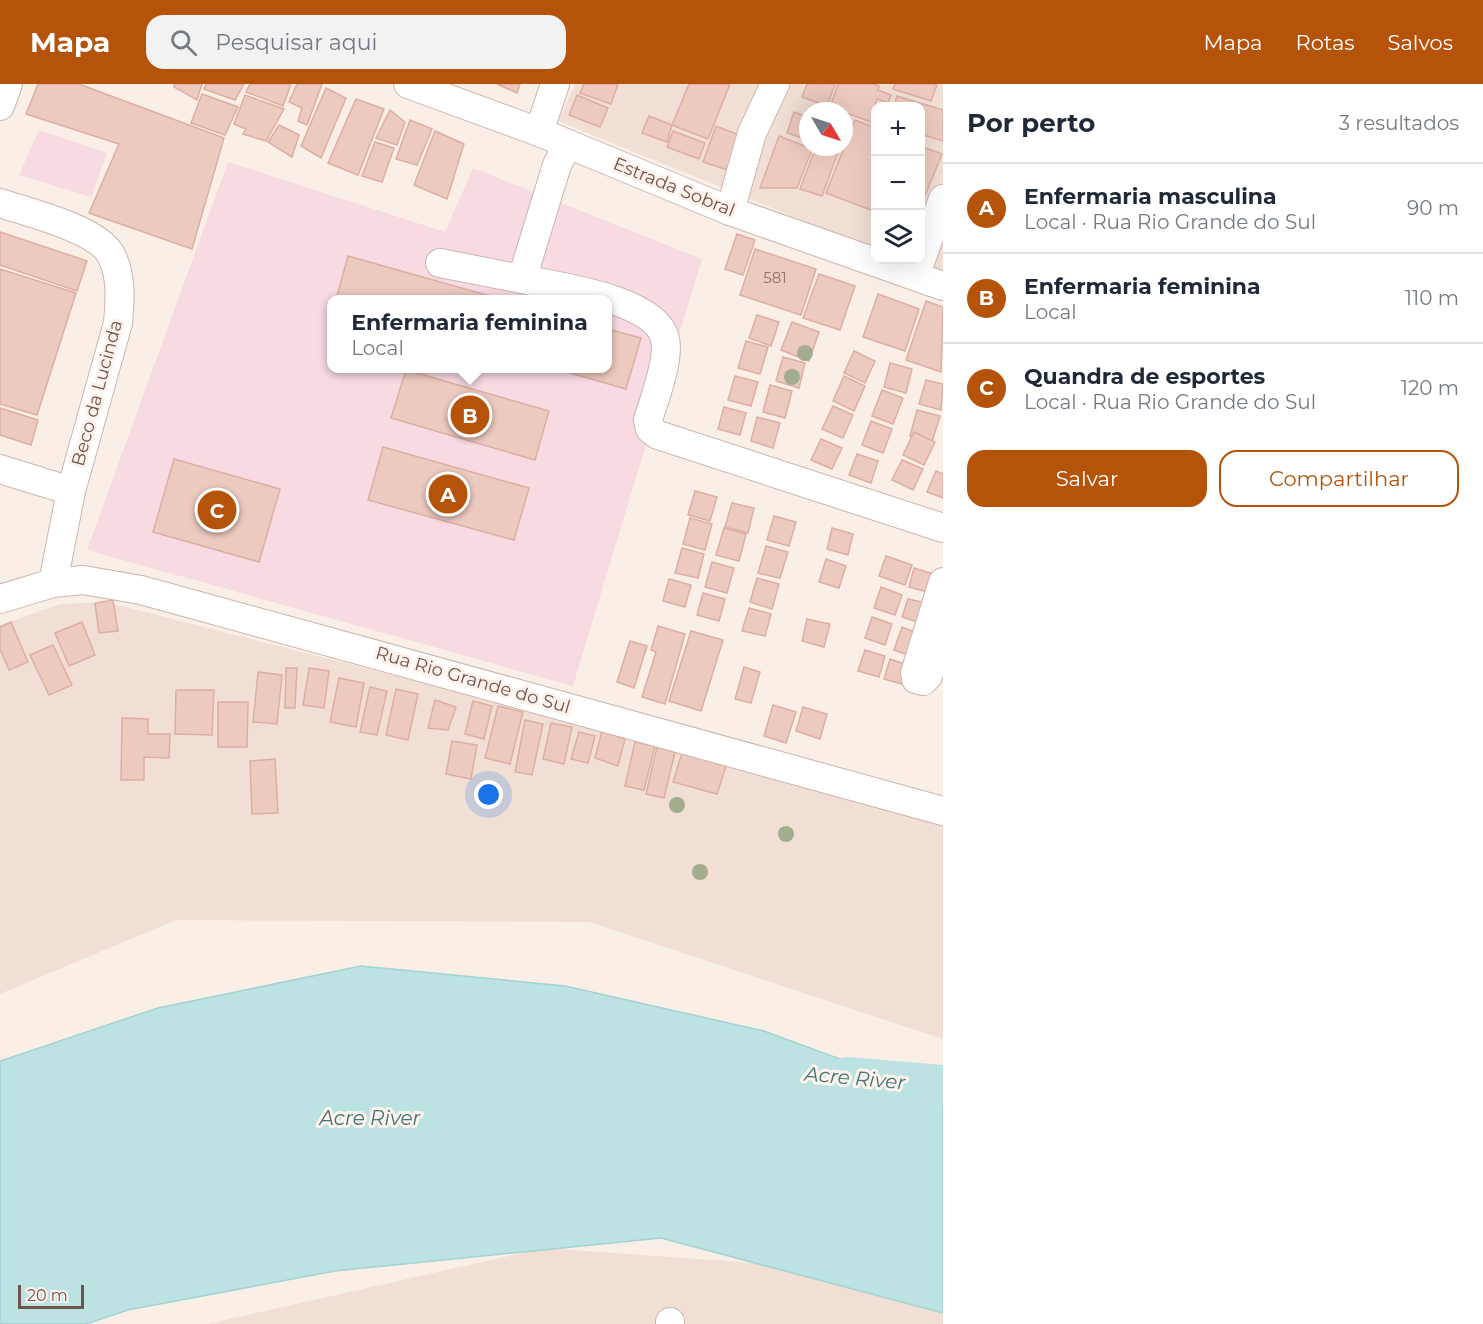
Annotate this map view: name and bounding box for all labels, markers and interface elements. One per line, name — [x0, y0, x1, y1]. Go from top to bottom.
search box — [146, 15, 566, 69]
text: Mapa — [30, 25, 110, 59]
icon: search — [167, 26, 200, 59]
text: Pesquisar aqui — [215, 29, 377, 56]
text: Mapa — [1203, 30, 1262, 55]
text: Rotas — [1295, 30, 1355, 55]
text: Salvos — [1388, 30, 1453, 55]
north arrow — [799, 102, 853, 156]
map controls — [871, 102, 925, 264]
button: + — [871, 102, 925, 156]
text: Por perto — [967, 107, 1095, 139]
text: 3 resultados — [1339, 111, 1459, 135]
street label: Estrada Sobral — [610, 153, 738, 221]
button: − — [871, 156, 925, 210]
text: Enfermaria masculina — [1024, 183, 1277, 210]
text: A — [979, 196, 994, 220]
text: 90 m — [1407, 196, 1459, 220]
button: layers — [871, 210, 925, 264]
text: Local · Rua Rio Grande do Sul — [1024, 210, 1316, 234]
house number: 581 — [763, 268, 787, 287]
text: Enfermaria feminina — [1024, 273, 1261, 300]
text: B — [979, 286, 994, 310]
text: 110 m — [1405, 286, 1459, 310]
popup — [327, 295, 612, 373]
text: Local — [1024, 300, 1077, 324]
text: Enfermaria feminina — [351, 309, 588, 336]
street label: Beco da Lucinda — [67, 318, 127, 468]
text: Local — [351, 336, 404, 360]
text: Quandra de esportes — [1024, 363, 1265, 390]
text: C — [979, 376, 994, 400]
text: 120 m — [1401, 376, 1459, 400]
text: Local · Rua Rio Grande do Sul — [1024, 390, 1316, 414]
pin: B — [450, 392, 490, 438]
button: Salvar — [967, 450, 1207, 507]
button: Compartilhar — [1219, 450, 1459, 507]
pin: A — [428, 472, 468, 516]
pin: C — [198, 488, 236, 532]
street label: Rua Rio Grande do Sul — [373, 642, 573, 718]
your location — [474, 780, 503, 809]
water label: Acre River — [803, 1062, 907, 1094]
water label: Acre River — [318, 1106, 422, 1130]
scale bar — [18, 1282, 84, 1310]
text: 20 m — [27, 1286, 68, 1305]

